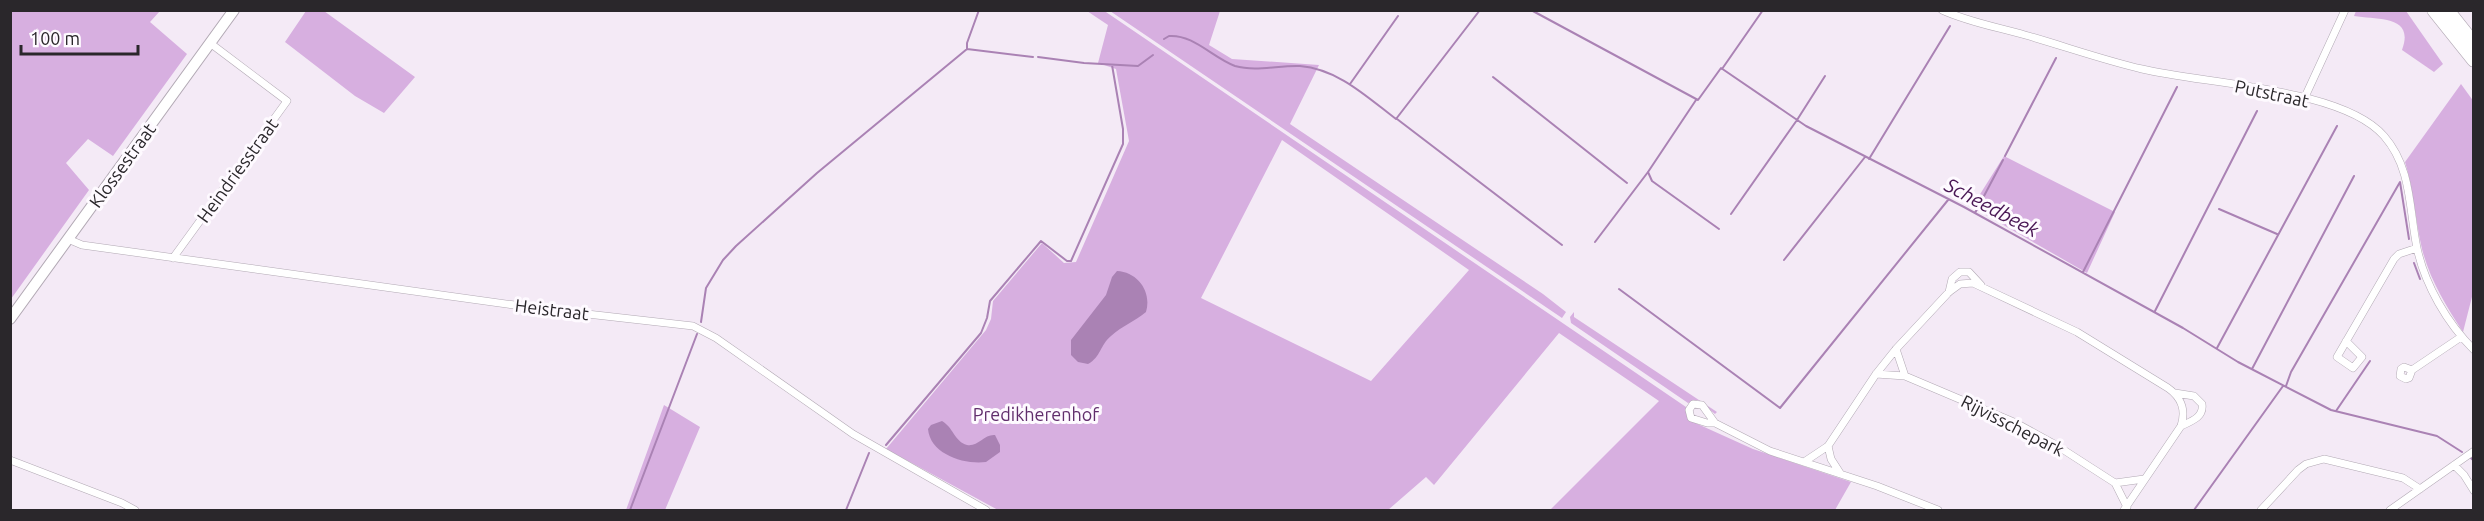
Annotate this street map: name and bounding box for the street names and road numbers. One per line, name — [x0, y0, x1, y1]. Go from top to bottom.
street label: Putstraat — [2233, 75, 2311, 111]
street label: Heindriesstraat — [192, 114, 282, 226]
street label: Klossestraat — [85, 119, 159, 211]
street label: Heistraat — [514, 295, 590, 323]
street label: Rijvisschepark — [1958, 390, 2068, 460]

